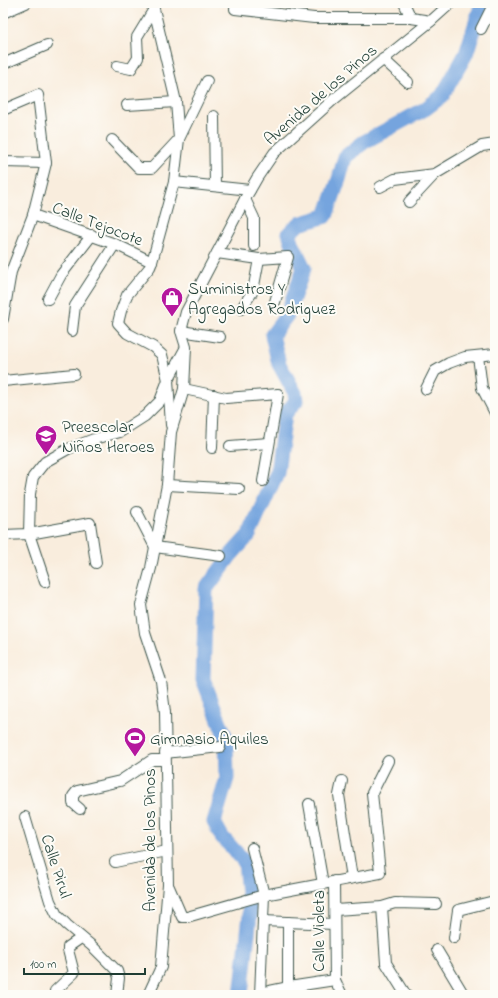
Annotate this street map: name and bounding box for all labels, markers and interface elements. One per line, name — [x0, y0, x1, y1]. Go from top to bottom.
street label: Avenida de los Pinos — [259, 39, 383, 152]
street label: Calle Tejocote — [48, 196, 147, 253]
place label: Suministros Y Agregados Rodriguez — [188, 277, 336, 324]
shop icon: Suministros Y Agregados Rodriguez — [159, 285, 185, 318]
place label: Preescolar Niños Heroes — [62, 415, 155, 460]
school or university icon: Preescolar Niños Heroes — [33, 423, 59, 456]
sports icon: Gimnasio Aquiles — [122, 725, 148, 758]
place label: Gimnasio Aquiles — [150, 727, 269, 752]
street label: Avenida de los Pinos — [138, 768, 163, 912]
street label: Calle Pirul — [34, 831, 78, 902]
street label: Calle Violeta — [307, 890, 332, 972]
scale bar — [24, 950, 145, 976]
text: 100 m — [30, 956, 57, 974]

